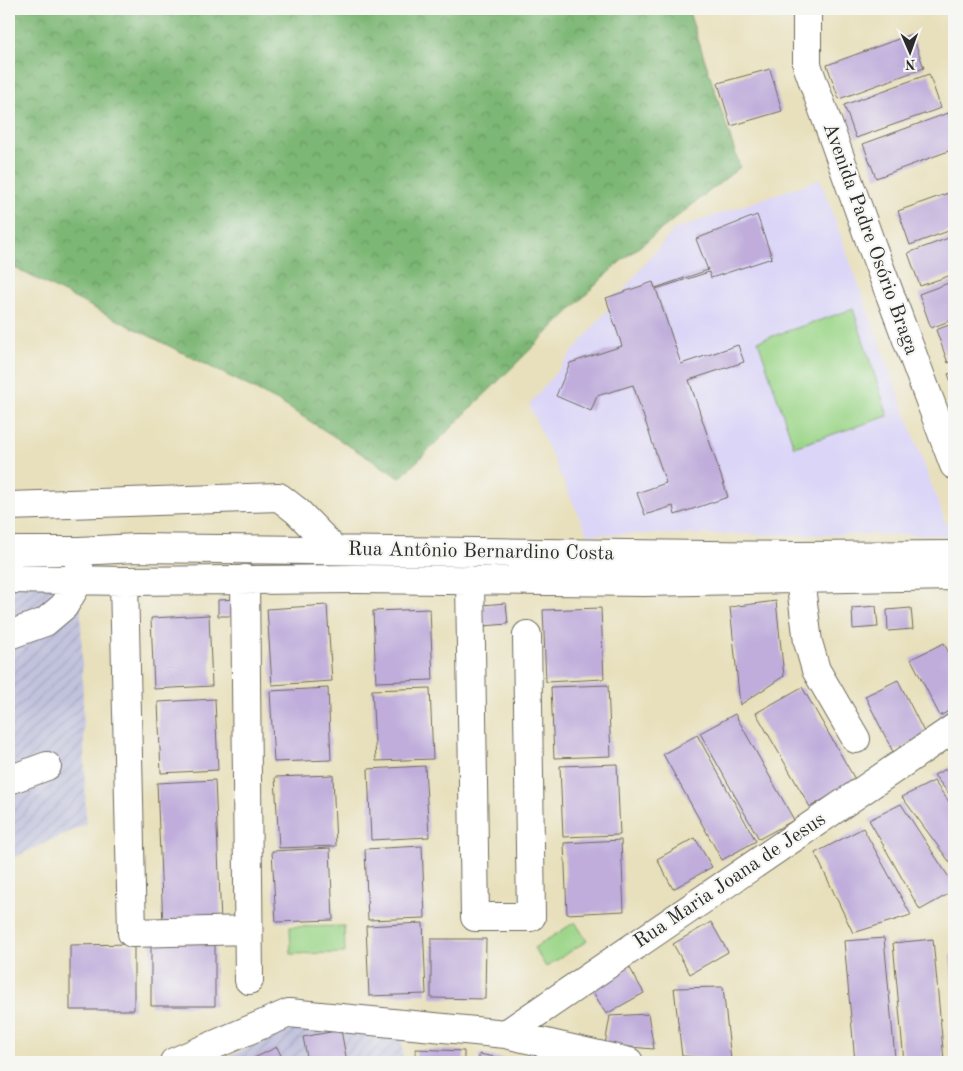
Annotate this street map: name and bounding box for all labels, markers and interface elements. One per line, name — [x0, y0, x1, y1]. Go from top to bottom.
north arrow — [886, 28, 936, 78]
text: N — [905, 57, 916, 71]
street label: Avenida Padre Osório Braga — [819, 120, 921, 358]
street label: Rua Antônio Bernardino Costa — [348, 540, 614, 564]
street label: Rua Maria Joana de Jesus — [631, 809, 829, 953]

